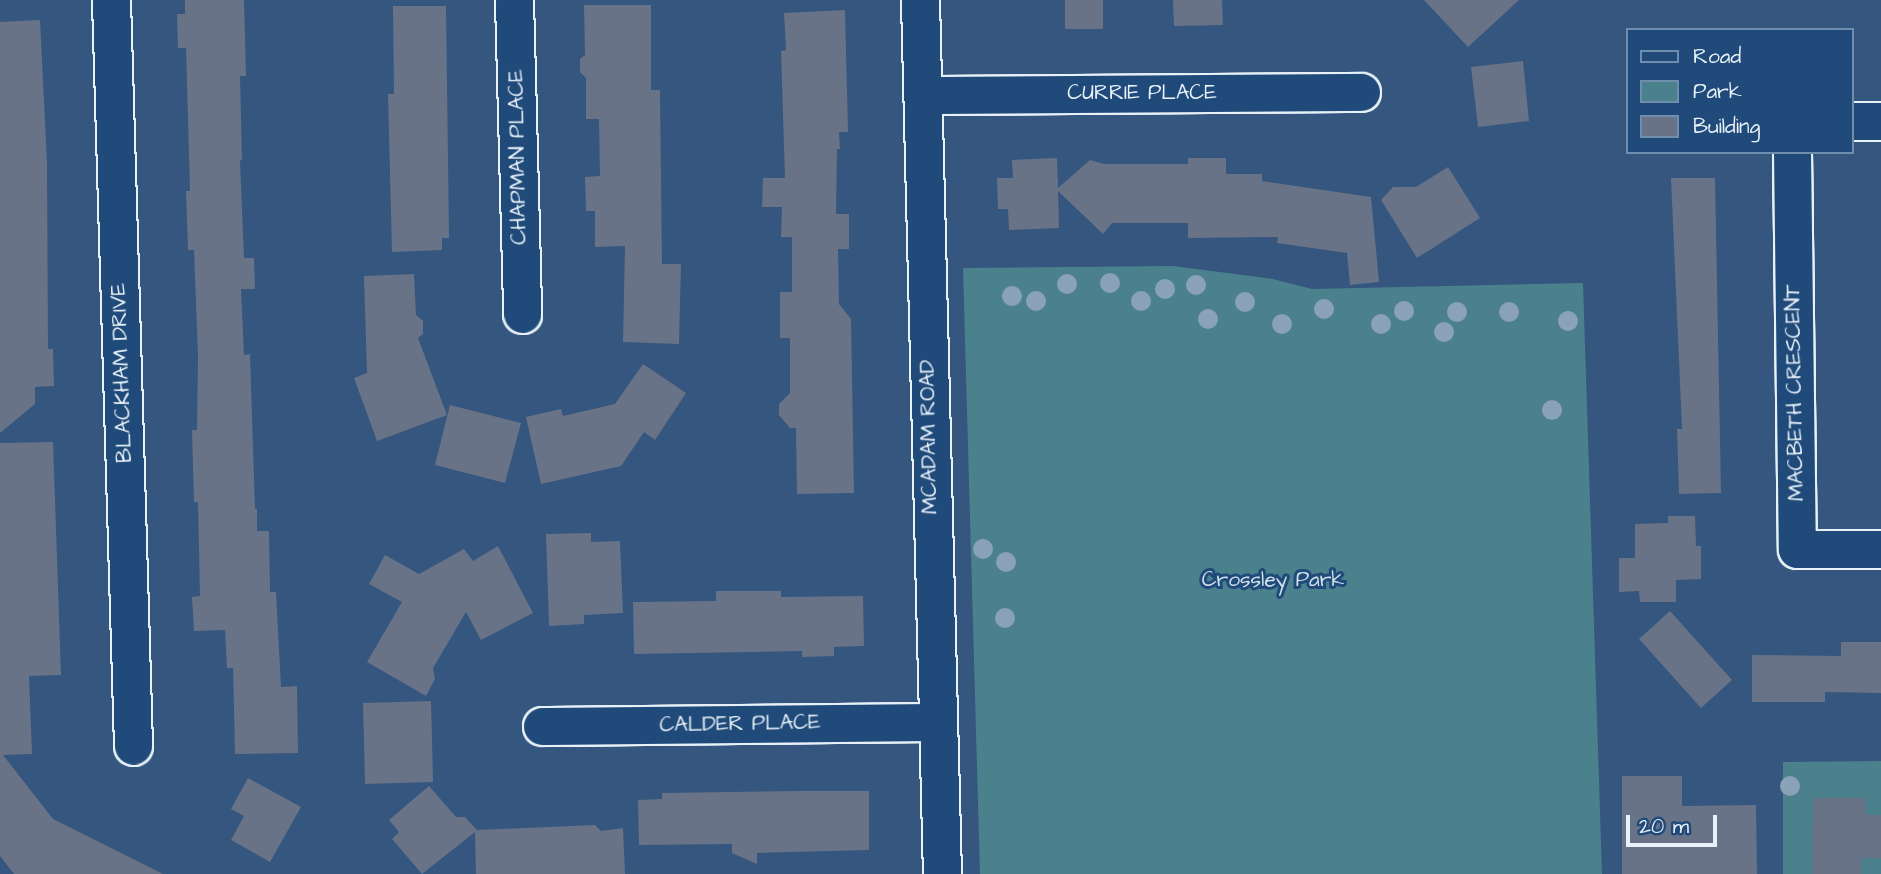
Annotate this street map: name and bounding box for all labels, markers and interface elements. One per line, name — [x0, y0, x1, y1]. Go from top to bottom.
legend — [1626, 28, 1853, 154]
text: Road — [1693, 42, 1741, 71]
street label: CHAPMAN PLACE — [504, 69, 532, 245]
text: Park — [1693, 77, 1742, 106]
street label: CURRIE PLACE — [1067, 80, 1217, 106]
text: Building — [1693, 112, 1760, 141]
street label: BLACKHAM DRIVE — [106, 283, 138, 463]
street label: MACBETH CRESCENT — [1781, 285, 1809, 501]
street label: MCADAM ROAD — [915, 359, 943, 515]
park label: Crossley Park — [1202, 567, 1344, 593]
street label: CALDER PLACE — [659, 710, 821, 738]
scale bar — [1629, 800, 1720, 844]
text: 20 m — [1639, 812, 1689, 841]

